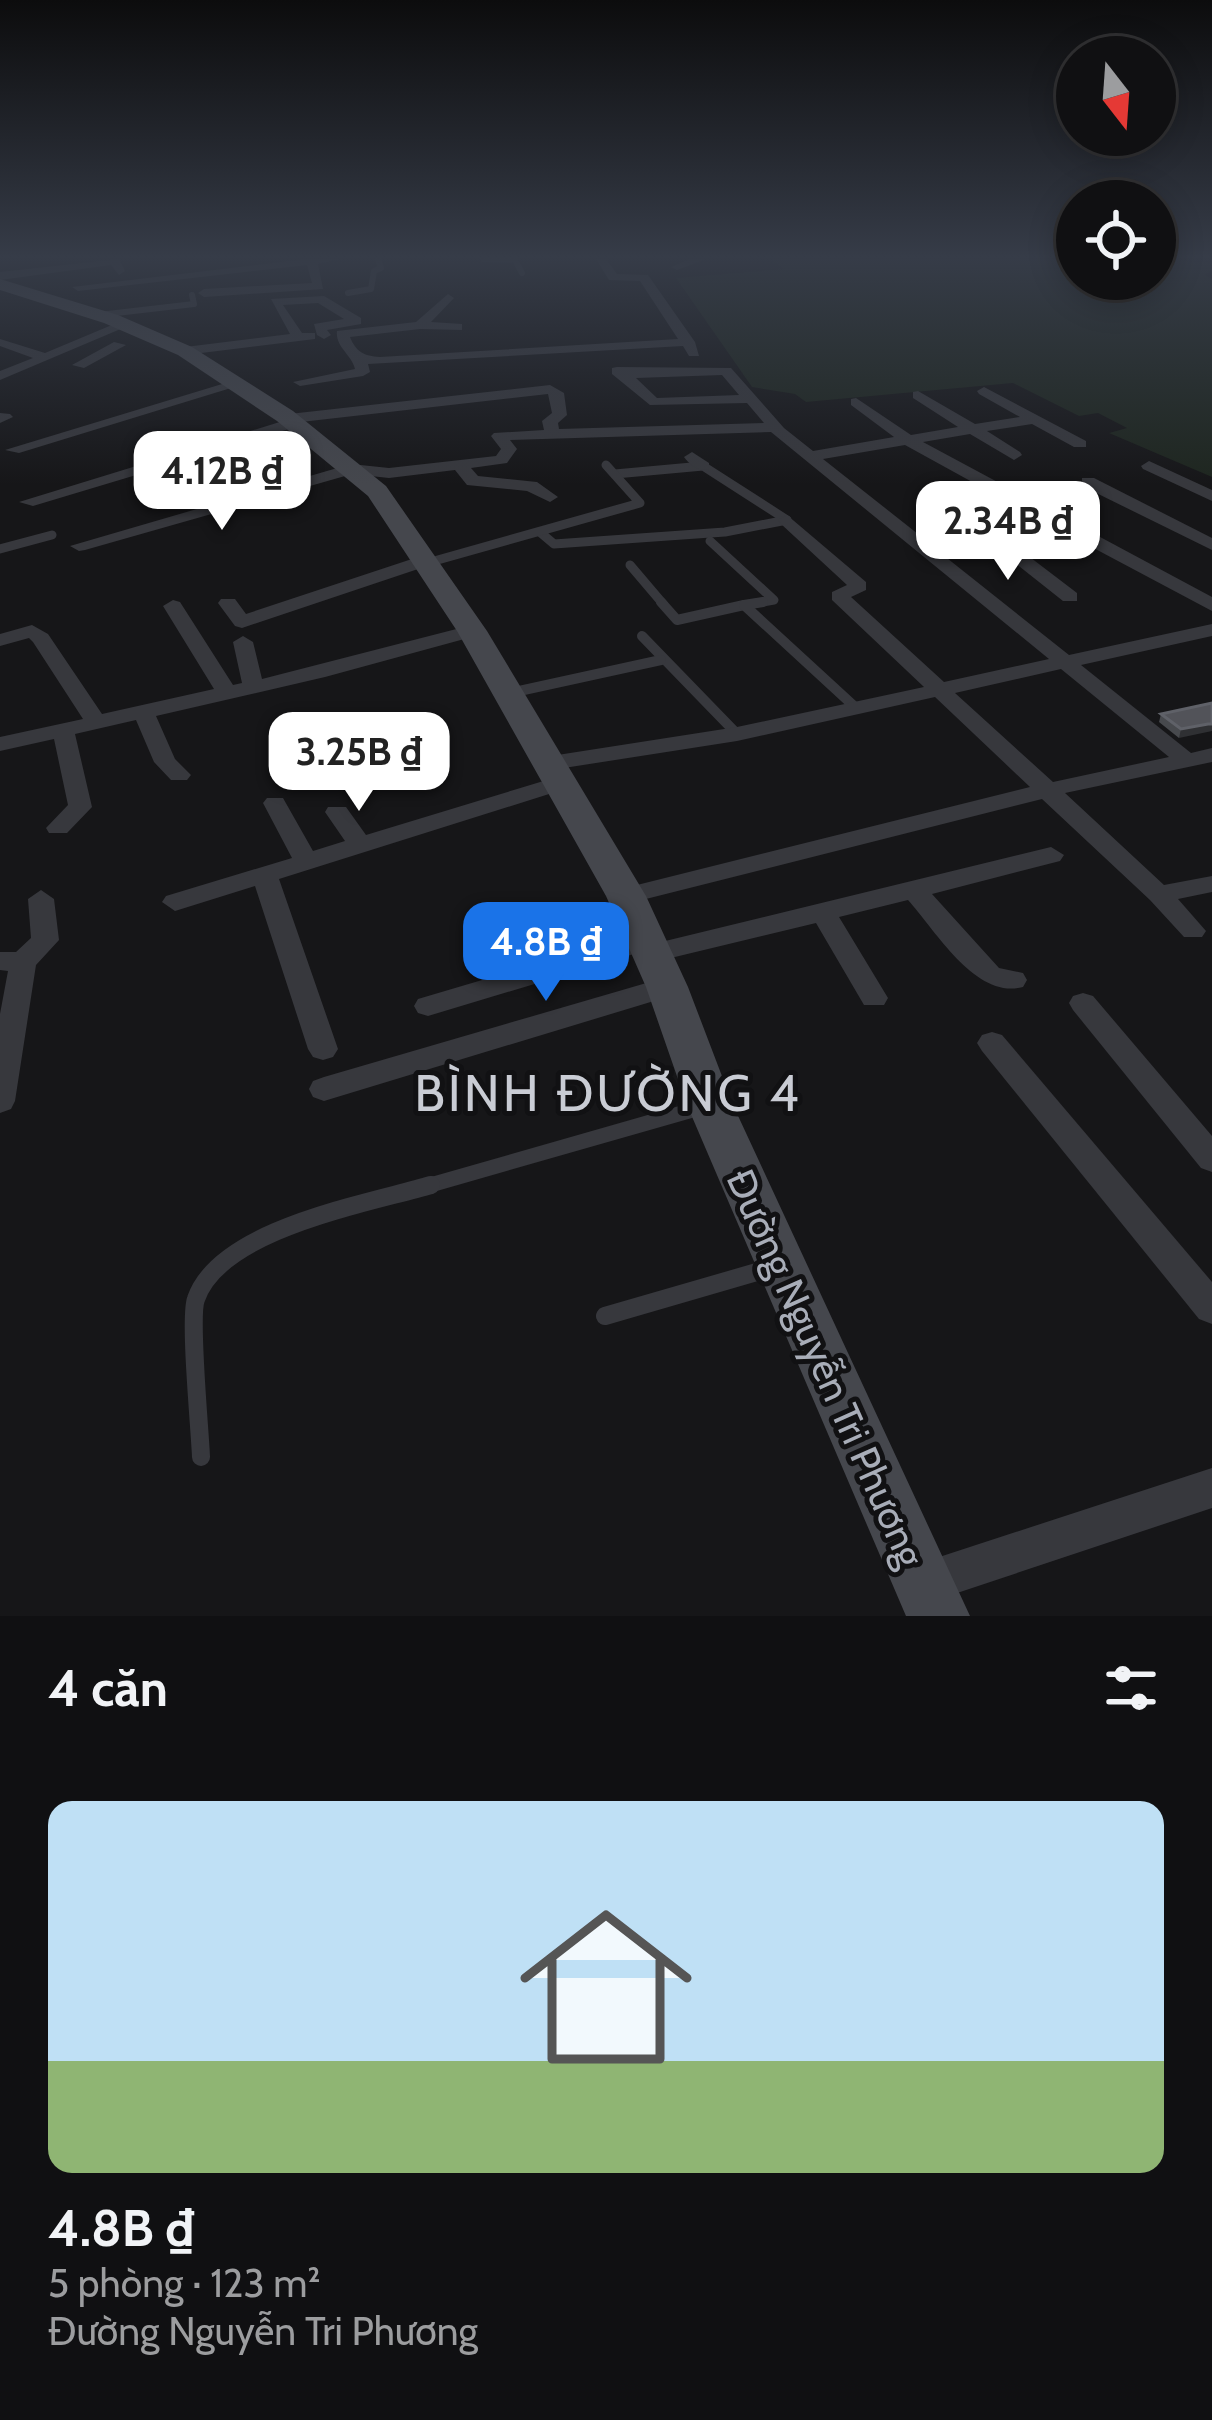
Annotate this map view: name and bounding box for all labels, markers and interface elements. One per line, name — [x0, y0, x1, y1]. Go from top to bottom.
north arrow — [1056, 36, 1176, 156]
map controls — [1056, 36, 1176, 300]
button: locate — [1056, 180, 1176, 300]
pin: 4.12B ₫ — [111, 431, 333, 533]
text: 4.12B ₫ — [161, 446, 283, 494]
pin: 2.34B ₫ — [897, 481, 1119, 583]
text: 2.34B ₫ — [943, 496, 1073, 544]
pin: 3.25B ₫ — [248, 712, 470, 814]
text: 3.25B ₫ — [296, 727, 422, 775]
pin: 4.8B ₫ — [448, 902, 644, 1004]
text: 4.8B ₫ — [490, 917, 602, 965]
district label: BÌNH ĐƯỜNG 4 — [414, 1062, 802, 1124]
street label: Đường Nguyễn Tri Phương — [717, 1162, 936, 1575]
icon: filters — [1098, 1655, 1164, 1721]
text: 4 căn — [48, 1657, 168, 1719]
icon: home — [498, 1879, 714, 2095]
text: 4.8B ₫ — [48, 2197, 194, 2259]
text: 5 phòng · 123 m² — [48, 2259, 320, 2307]
text: Đường Nguyễn Tri Phương — [48, 2307, 478, 2355]

